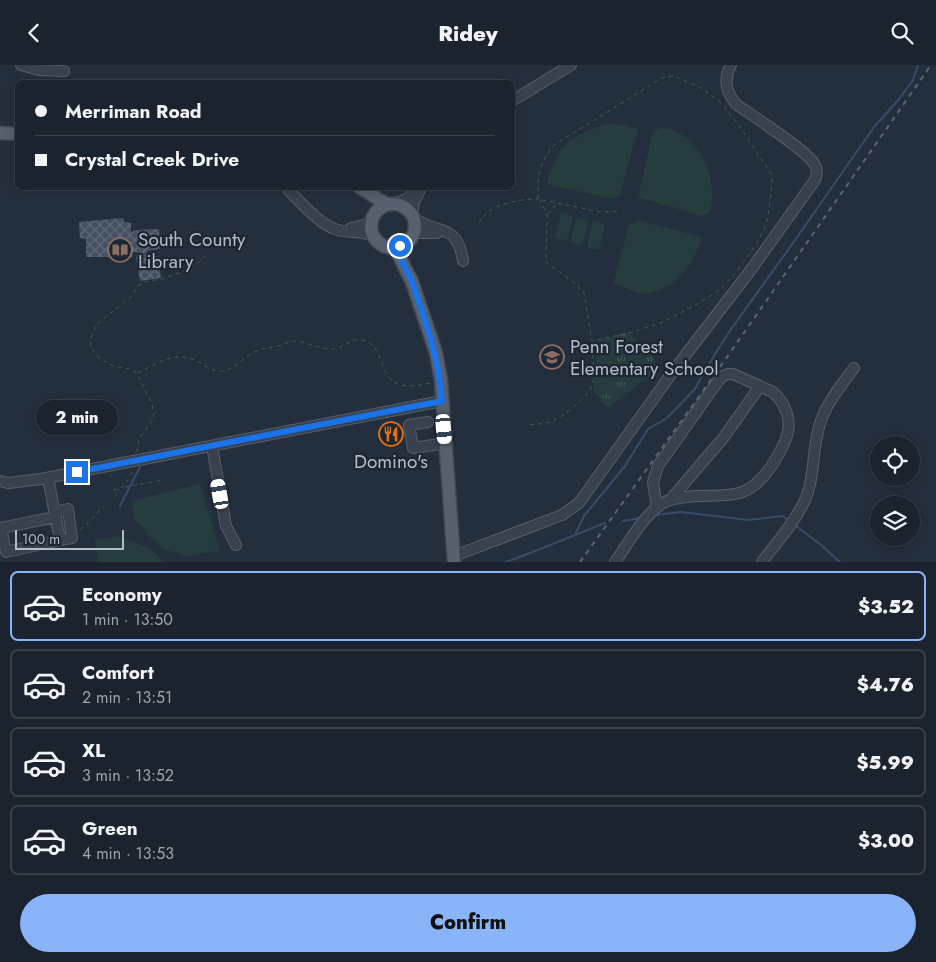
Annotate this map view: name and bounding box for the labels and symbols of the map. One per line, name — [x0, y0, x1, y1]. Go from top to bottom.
place label: South County Library — [138, 226, 246, 275]
route start — [389, 235, 411, 257]
library icon: South County Library — [107, 237, 133, 263]
place label: Penn Forest Elementary School — [570, 333, 719, 382]
school or university icon: Penn Forest Elementary School — [539, 344, 565, 370]
callout: 2 min — [36, 399, 118, 435]
car — [435, 413, 452, 445]
restaurant icon: Domino's — [378, 421, 404, 447]
place label: Domino's — [354, 448, 428, 475]
route end — [66, 461, 88, 483]
car — [210, 478, 229, 510]
scale bar — [15, 527, 124, 550]

